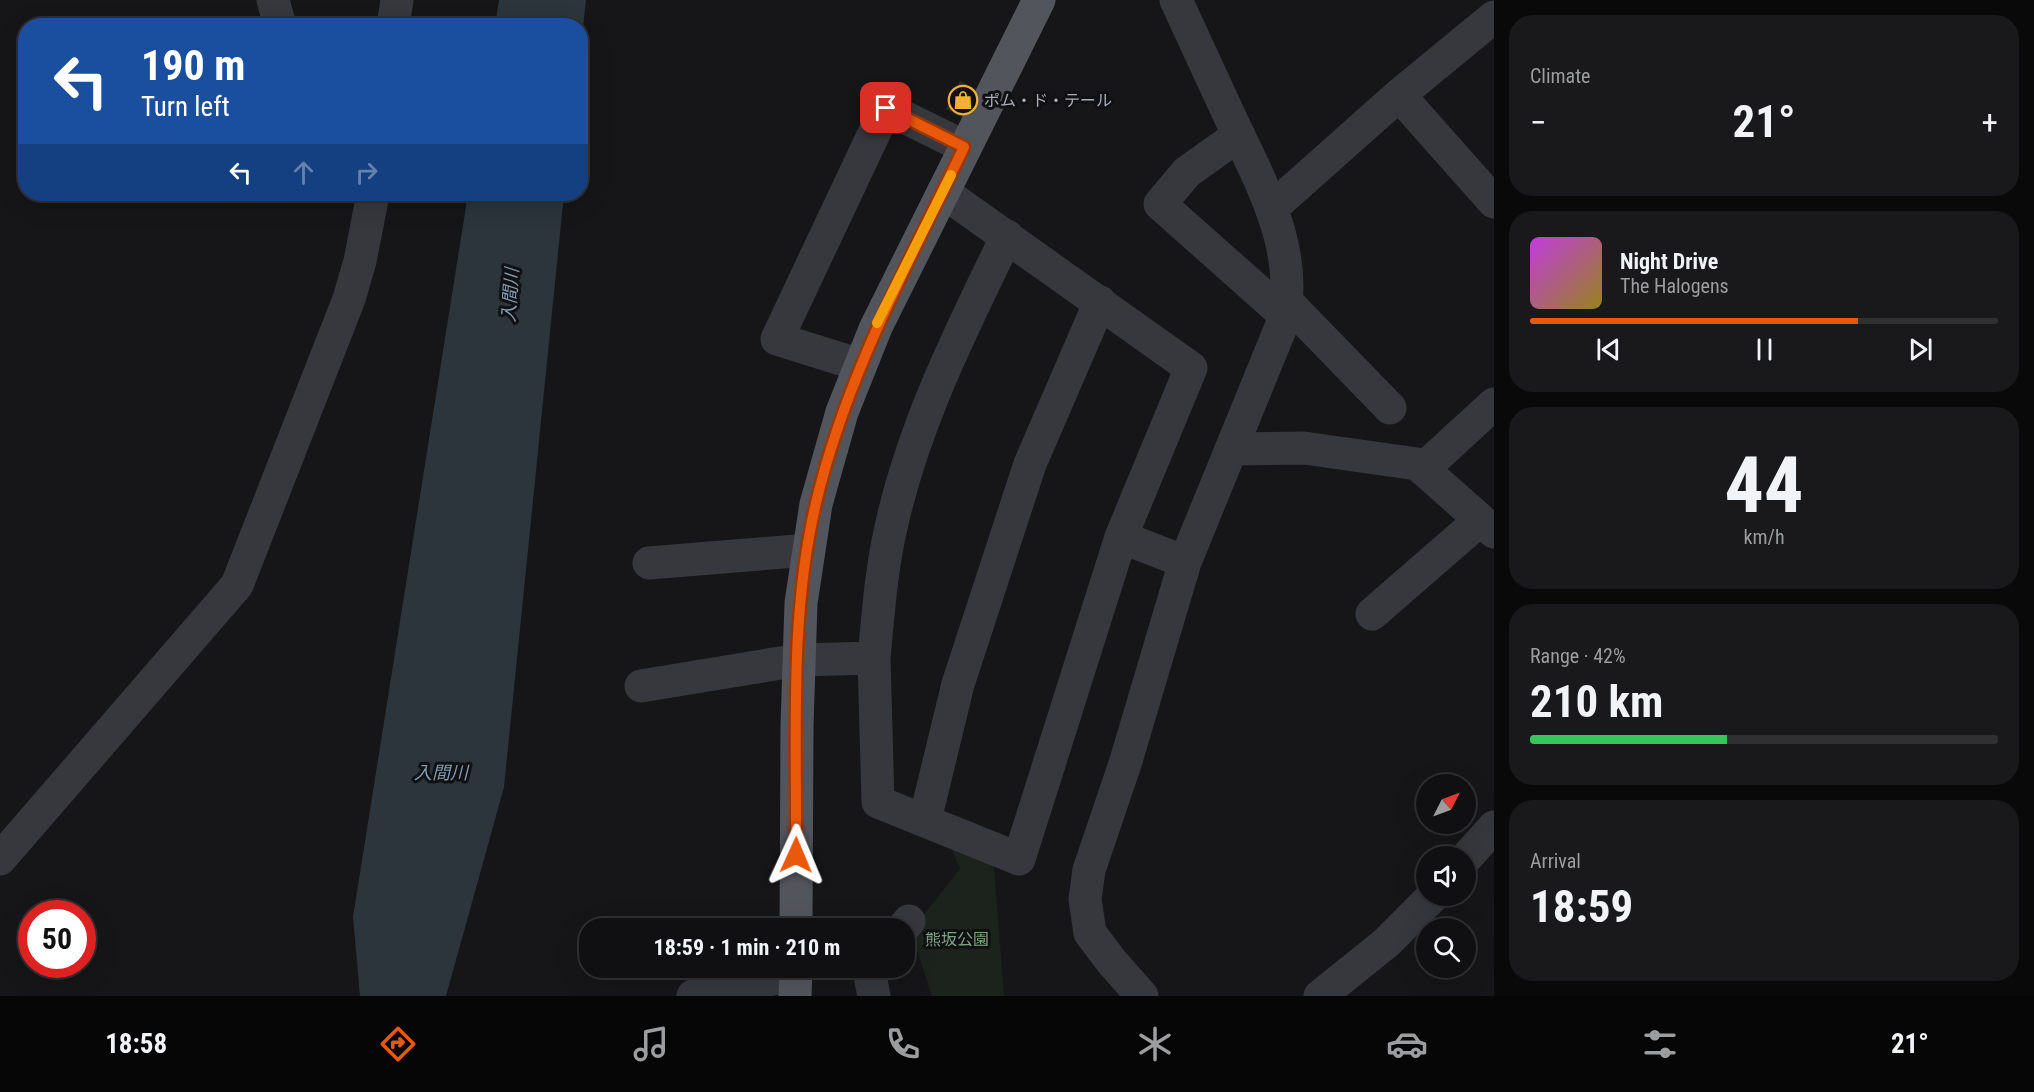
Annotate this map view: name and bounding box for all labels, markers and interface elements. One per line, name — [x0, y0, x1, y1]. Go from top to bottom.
text: 190 m — [141, 41, 246, 90]
icon: left — [42, 42, 120, 120]
text: Climate — [1530, 64, 1590, 88]
pin — [860, 82, 911, 133]
shop icon: ポム・ド・テール — [947, 84, 979, 116]
text: Turn left — [141, 91, 230, 123]
icon: arrive — [869, 91, 902, 124]
place label: ポム・ド・テール — [984, 91, 1112, 110]
text: 21° — [1733, 95, 1796, 148]
text: − — [1530, 103, 1547, 142]
text: + — [1982, 103, 1998, 142]
icon: left — [224, 156, 257, 189]
icon: ahead — [287, 156, 320, 189]
icon: right — [350, 156, 383, 189]
text: Night Drive — [1620, 249, 1718, 274]
water label: 入間川 — [498, 265, 522, 323]
text: The Halogens — [1620, 274, 1729, 298]
icon: previous — [1592, 333, 1625, 366]
icon: pause — [1748, 333, 1781, 366]
icon: next — [1904, 333, 1937, 366]
text: 44 — [1725, 440, 1803, 531]
text: km/h — [1743, 525, 1785, 549]
text: Range · 42% — [1530, 644, 1626, 668]
text: 210 km — [1530, 675, 1663, 728]
water label: 入間川 — [414, 762, 470, 783]
north arrow — [1416, 774, 1476, 834]
map controls — [1416, 774, 1476, 978]
position arrow — [764, 823, 828, 887]
button: sound — [1416, 846, 1476, 906]
text: Arrival — [1530, 849, 1581, 873]
text: 18:59 — [1530, 880, 1633, 933]
speed limit sign: 50 — [18, 900, 96, 978]
button: search — [1416, 918, 1476, 978]
park label: 熊坂公園 — [925, 930, 989, 949]
text: 18:59 · 1 min · 210 m — [654, 935, 840, 960]
icon: directions — [377, 1023, 419, 1065]
icon: music — [630, 1023, 672, 1065]
icon: phone — [882, 1023, 924, 1065]
icon: climate — [1134, 1023, 1176, 1065]
icon: car — [1386, 1023, 1428, 1065]
icon: filters — [1639, 1023, 1681, 1065]
text: 18:58 — [105, 1028, 167, 1060]
text: 21° — [1891, 1028, 1929, 1060]

